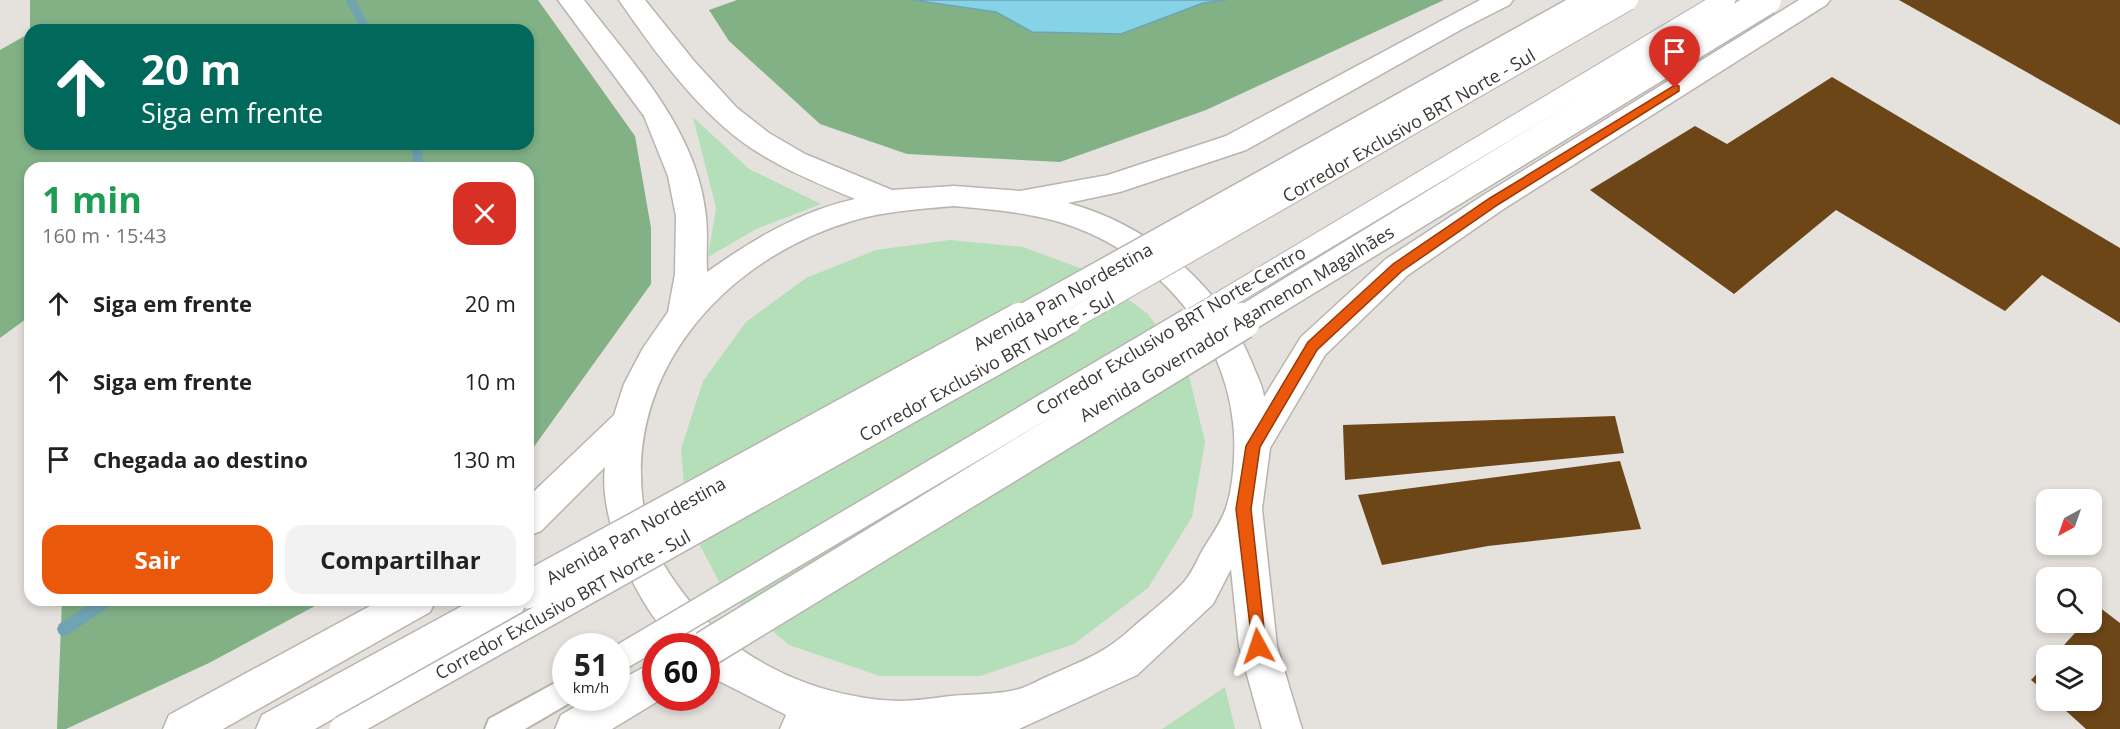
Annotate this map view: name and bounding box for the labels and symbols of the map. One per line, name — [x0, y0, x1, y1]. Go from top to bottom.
pin — [1649, 26, 1700, 88]
street label: Corredor Exclusivo BRT Norte - Sul — [1278, 43, 1539, 208]
street label: Avenida Governador Agamenon Magalhães — [1075, 219, 1398, 427]
street label: Avenida Pan Nordestina — [968, 237, 1157, 356]
street label: Corredor Exclusivo BRT Norte-Centro — [1031, 240, 1310, 420]
street label: Corredor Exclusivo BRT Norte - Sul — [855, 286, 1118, 447]
street label: Avenida Pan Nordestina — [541, 471, 730, 590]
north arrow — [2036, 489, 2102, 555]
street label: Corredor Exclusivo BRT Norte - Sul — [431, 524, 694, 685]
position arrow — [1226, 614, 1290, 678]
speed limit sign: 60 — [642, 633, 720, 711]

